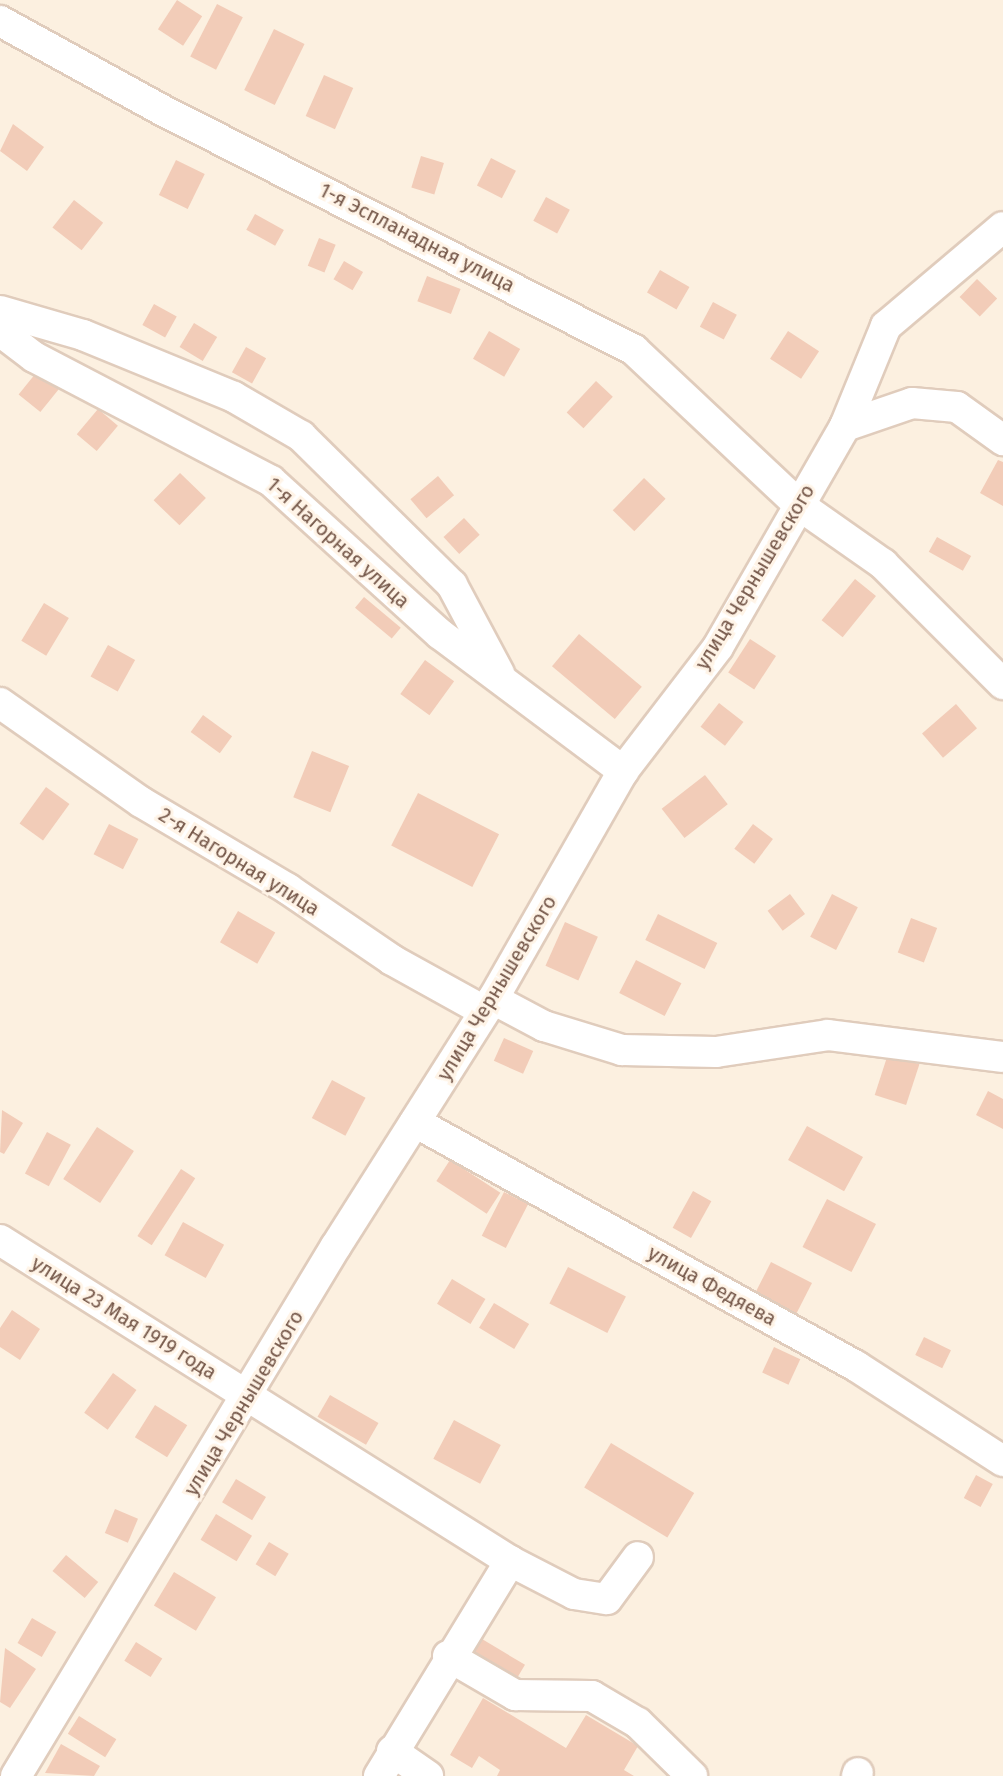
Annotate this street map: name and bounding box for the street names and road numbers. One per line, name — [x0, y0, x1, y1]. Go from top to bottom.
street label: 1-я Эспланадная улица — [315, 178, 519, 298]
street label: 1-я Нагорная улица — [262, 473, 414, 613]
street label: улица Чернышевского — [690, 480, 820, 674]
street label: 2-я Нагорная улица — [154, 803, 324, 921]
street label: улица Чернышевского — [432, 891, 562, 1085]
street label: улица Федяева — [644, 1241, 780, 1331]
street label: улица 23 Мая 1919 года — [27, 1251, 221, 1385]
street label: улица Чернышевского — [179, 1306, 309, 1500]

